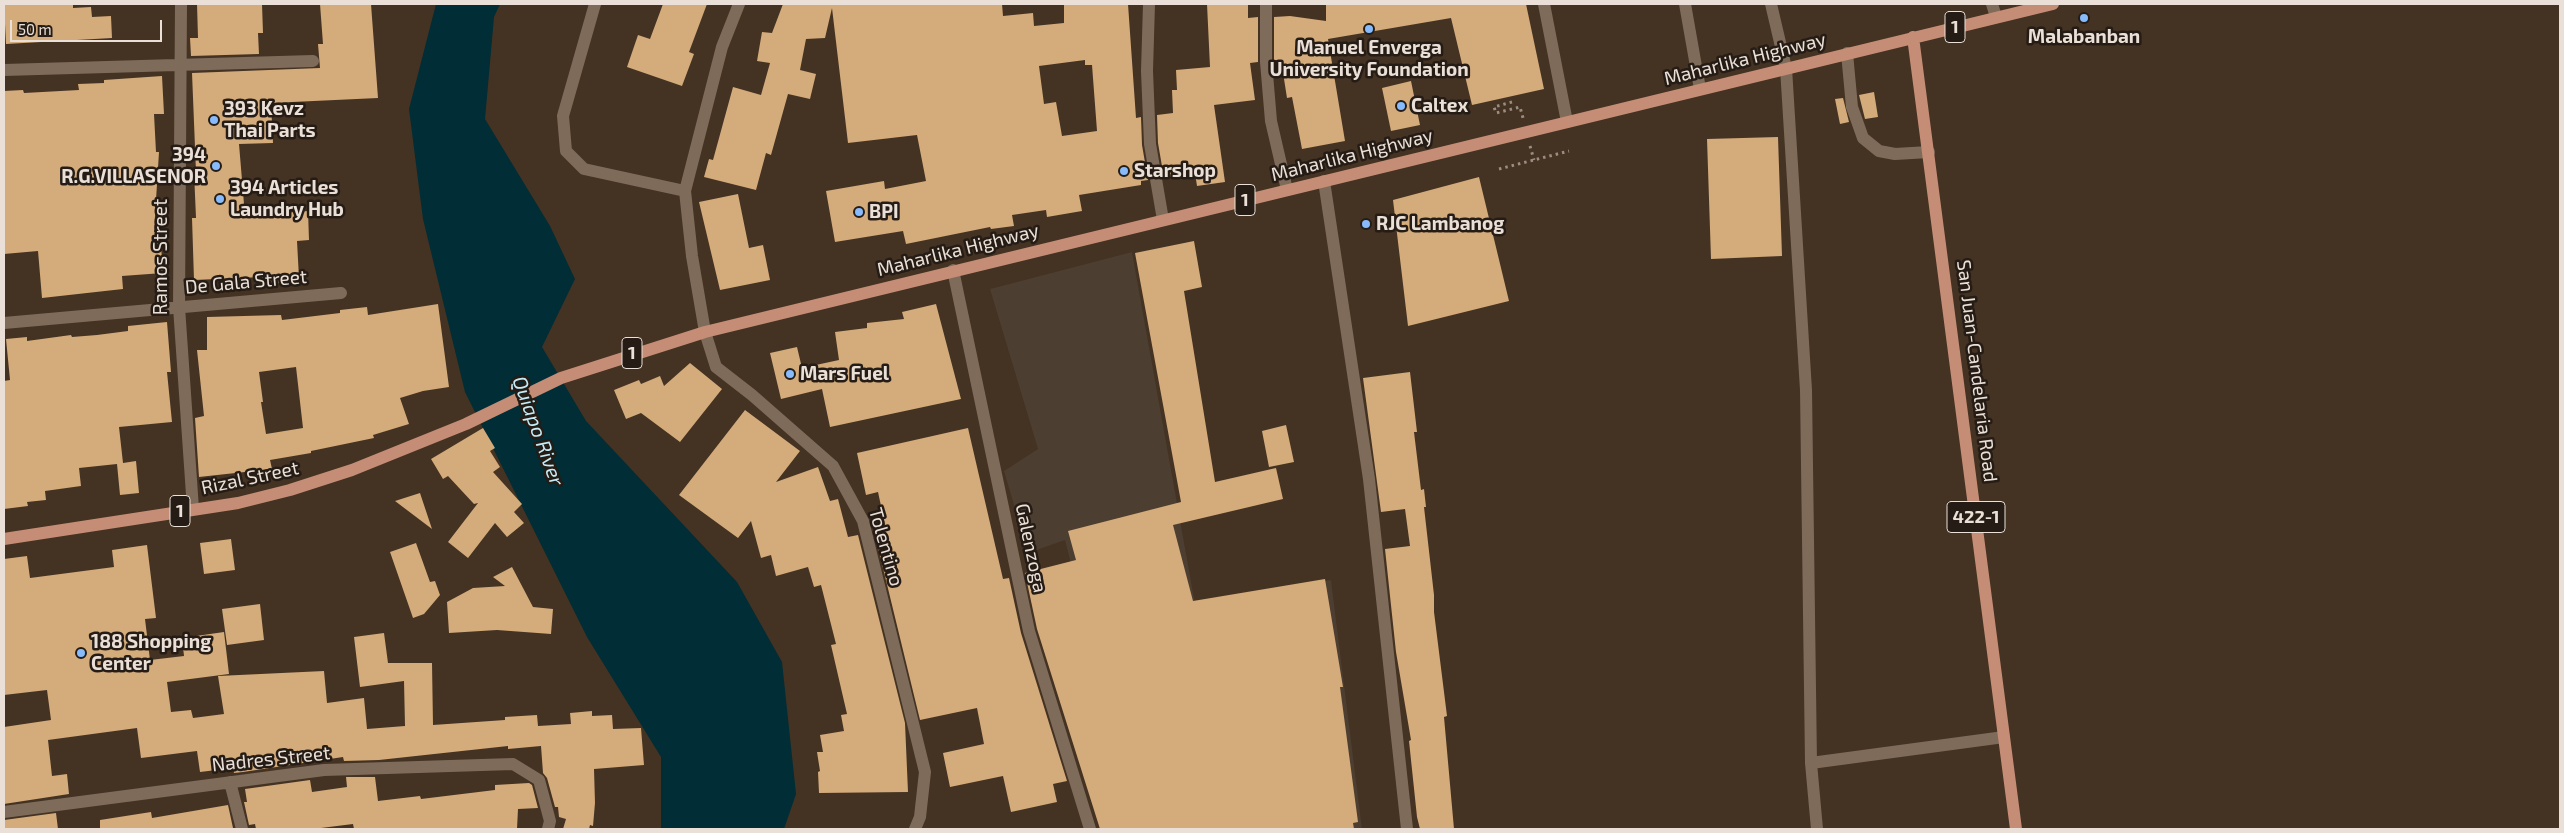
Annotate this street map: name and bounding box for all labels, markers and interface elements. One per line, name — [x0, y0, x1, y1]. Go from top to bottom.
scale bar — [12, 10, 165, 42]
road number: 1 — [1945, 12, 1965, 42]
marker: Malabanban — [2078, 12, 2090, 24]
text: 50 m — [18, 20, 52, 38]
marker: Manuel Enverga University Foundation — [1363, 23, 1375, 35]
place label: Malabanban — [2028, 26, 2140, 48]
street label: Maharlika Highway — [1662, 28, 1828, 90]
place label: Manuel Enverga University Foundation — [1269, 37, 1469, 81]
place label: Caltex — [1411, 95, 1468, 117]
place label: 393 Kevz Thai Parts — [224, 98, 316, 142]
marker: Caltex — [1395, 100, 1407, 112]
marker: 393 Kevz Thai Parts — [208, 114, 220, 126]
street label: Maharlika Highway — [1269, 124, 1435, 186]
place label: 394 R.G.VILLASENOR — [61, 144, 206, 188]
marker: 394 R.G.VILLASENOR — [210, 160, 222, 172]
place label: Starshop — [1134, 160, 1216, 182]
marker: Starshop — [1118, 165, 1130, 177]
place label: 394 Articles Laundry Hub — [230, 177, 344, 221]
road number: 1 — [1235, 184, 1255, 216]
marker: 394 Articles Laundry Hub — [214, 193, 226, 205]
street label: Ramos Street — [150, 199, 172, 315]
place label: BPI — [869, 201, 898, 223]
marker: BPI — [853, 206, 865, 218]
place label: RJC Lambanog — [1376, 213, 1504, 235]
marker: RJC Lambanog — [1360, 218, 1372, 230]
street label: Maharlika Highway — [875, 219, 1041, 281]
street label: San Juan-Candelaria Road — [1952, 259, 2002, 483]
street label: De Gala Street — [184, 265, 308, 299]
road number: 1 — [622, 338, 642, 368]
place label: Mars Fuel — [800, 363, 889, 385]
marker: Mars Fuel — [784, 368, 796, 380]
water label: Quiapo River — [507, 373, 569, 489]
street label: Rizal Street — [199, 457, 301, 499]
road number: 1 — [170, 496, 190, 526]
street label: Galenzoga — [1010, 501, 1052, 595]
road number: 422-1 — [1947, 502, 2005, 532]
street label: Tolentino — [864, 505, 908, 589]
place label: 188 Shopping Center — [91, 631, 211, 675]
marker: 188 Shopping Center — [75, 647, 87, 659]
street label: Nadres Street — [211, 741, 331, 777]

